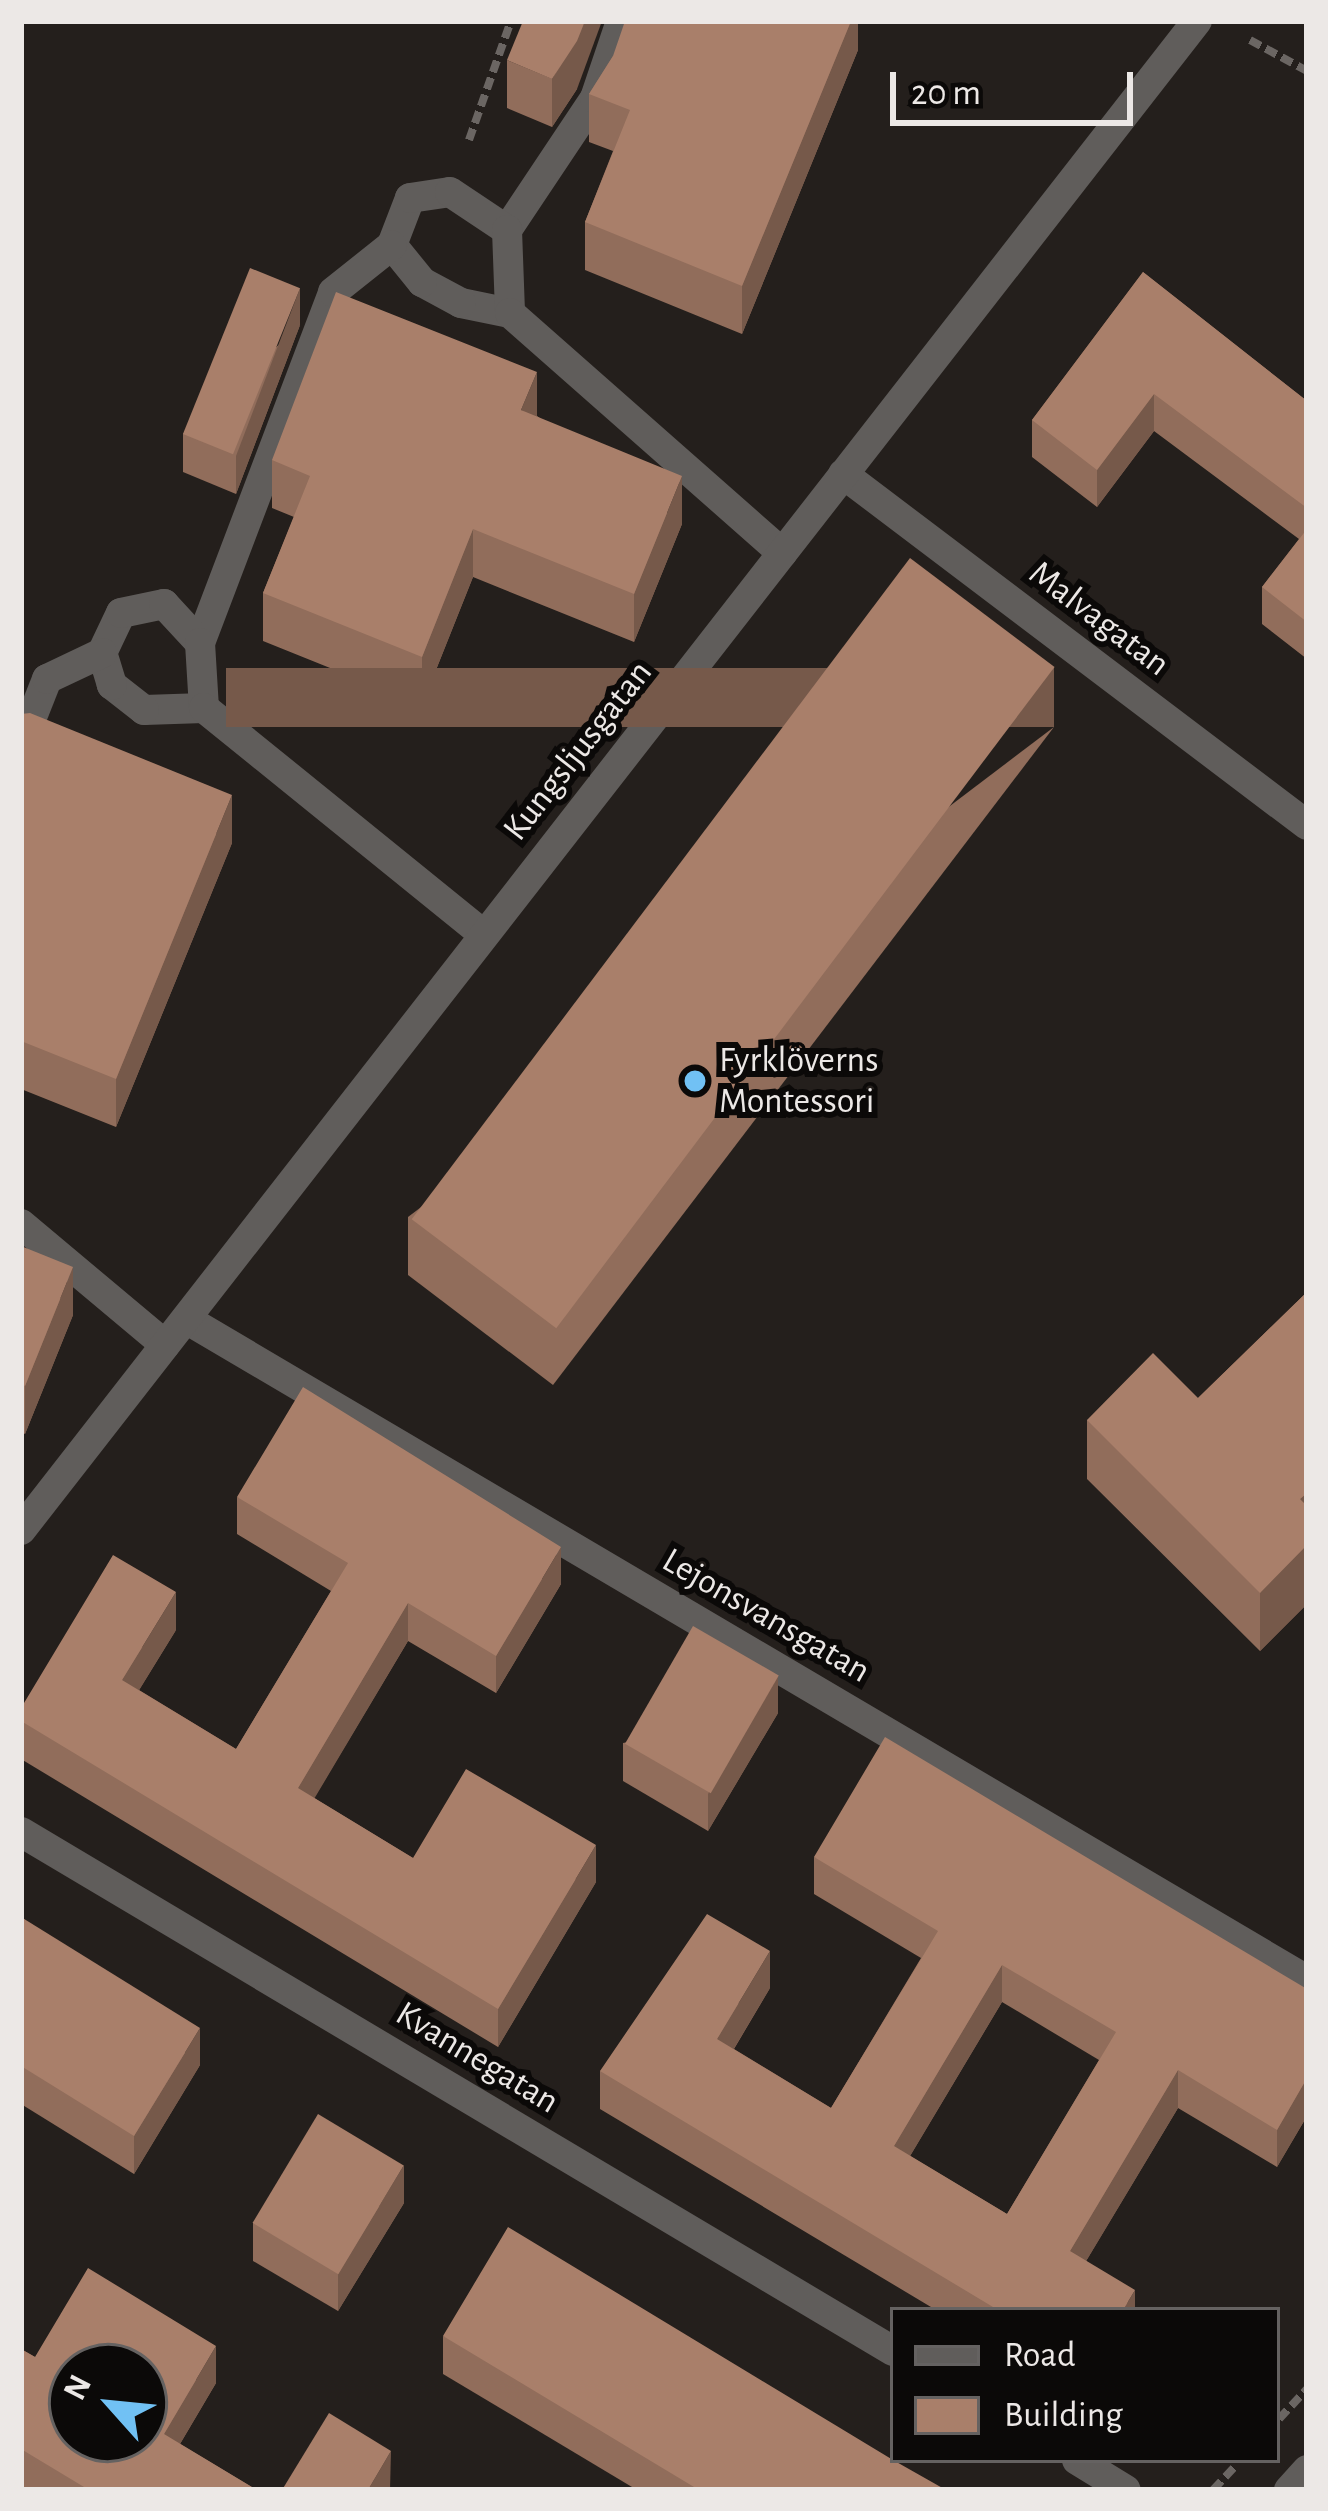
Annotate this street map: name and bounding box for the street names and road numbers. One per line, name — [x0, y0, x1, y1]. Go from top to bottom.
street label: Malvagatan — [1020, 552, 1178, 686]
street label: Kungsljusgatan — [494, 652, 662, 850]
street label: Lejonsvansgatan — [654, 1539, 878, 1693]
street label: Kvannegatan — [388, 1992, 566, 2124]

